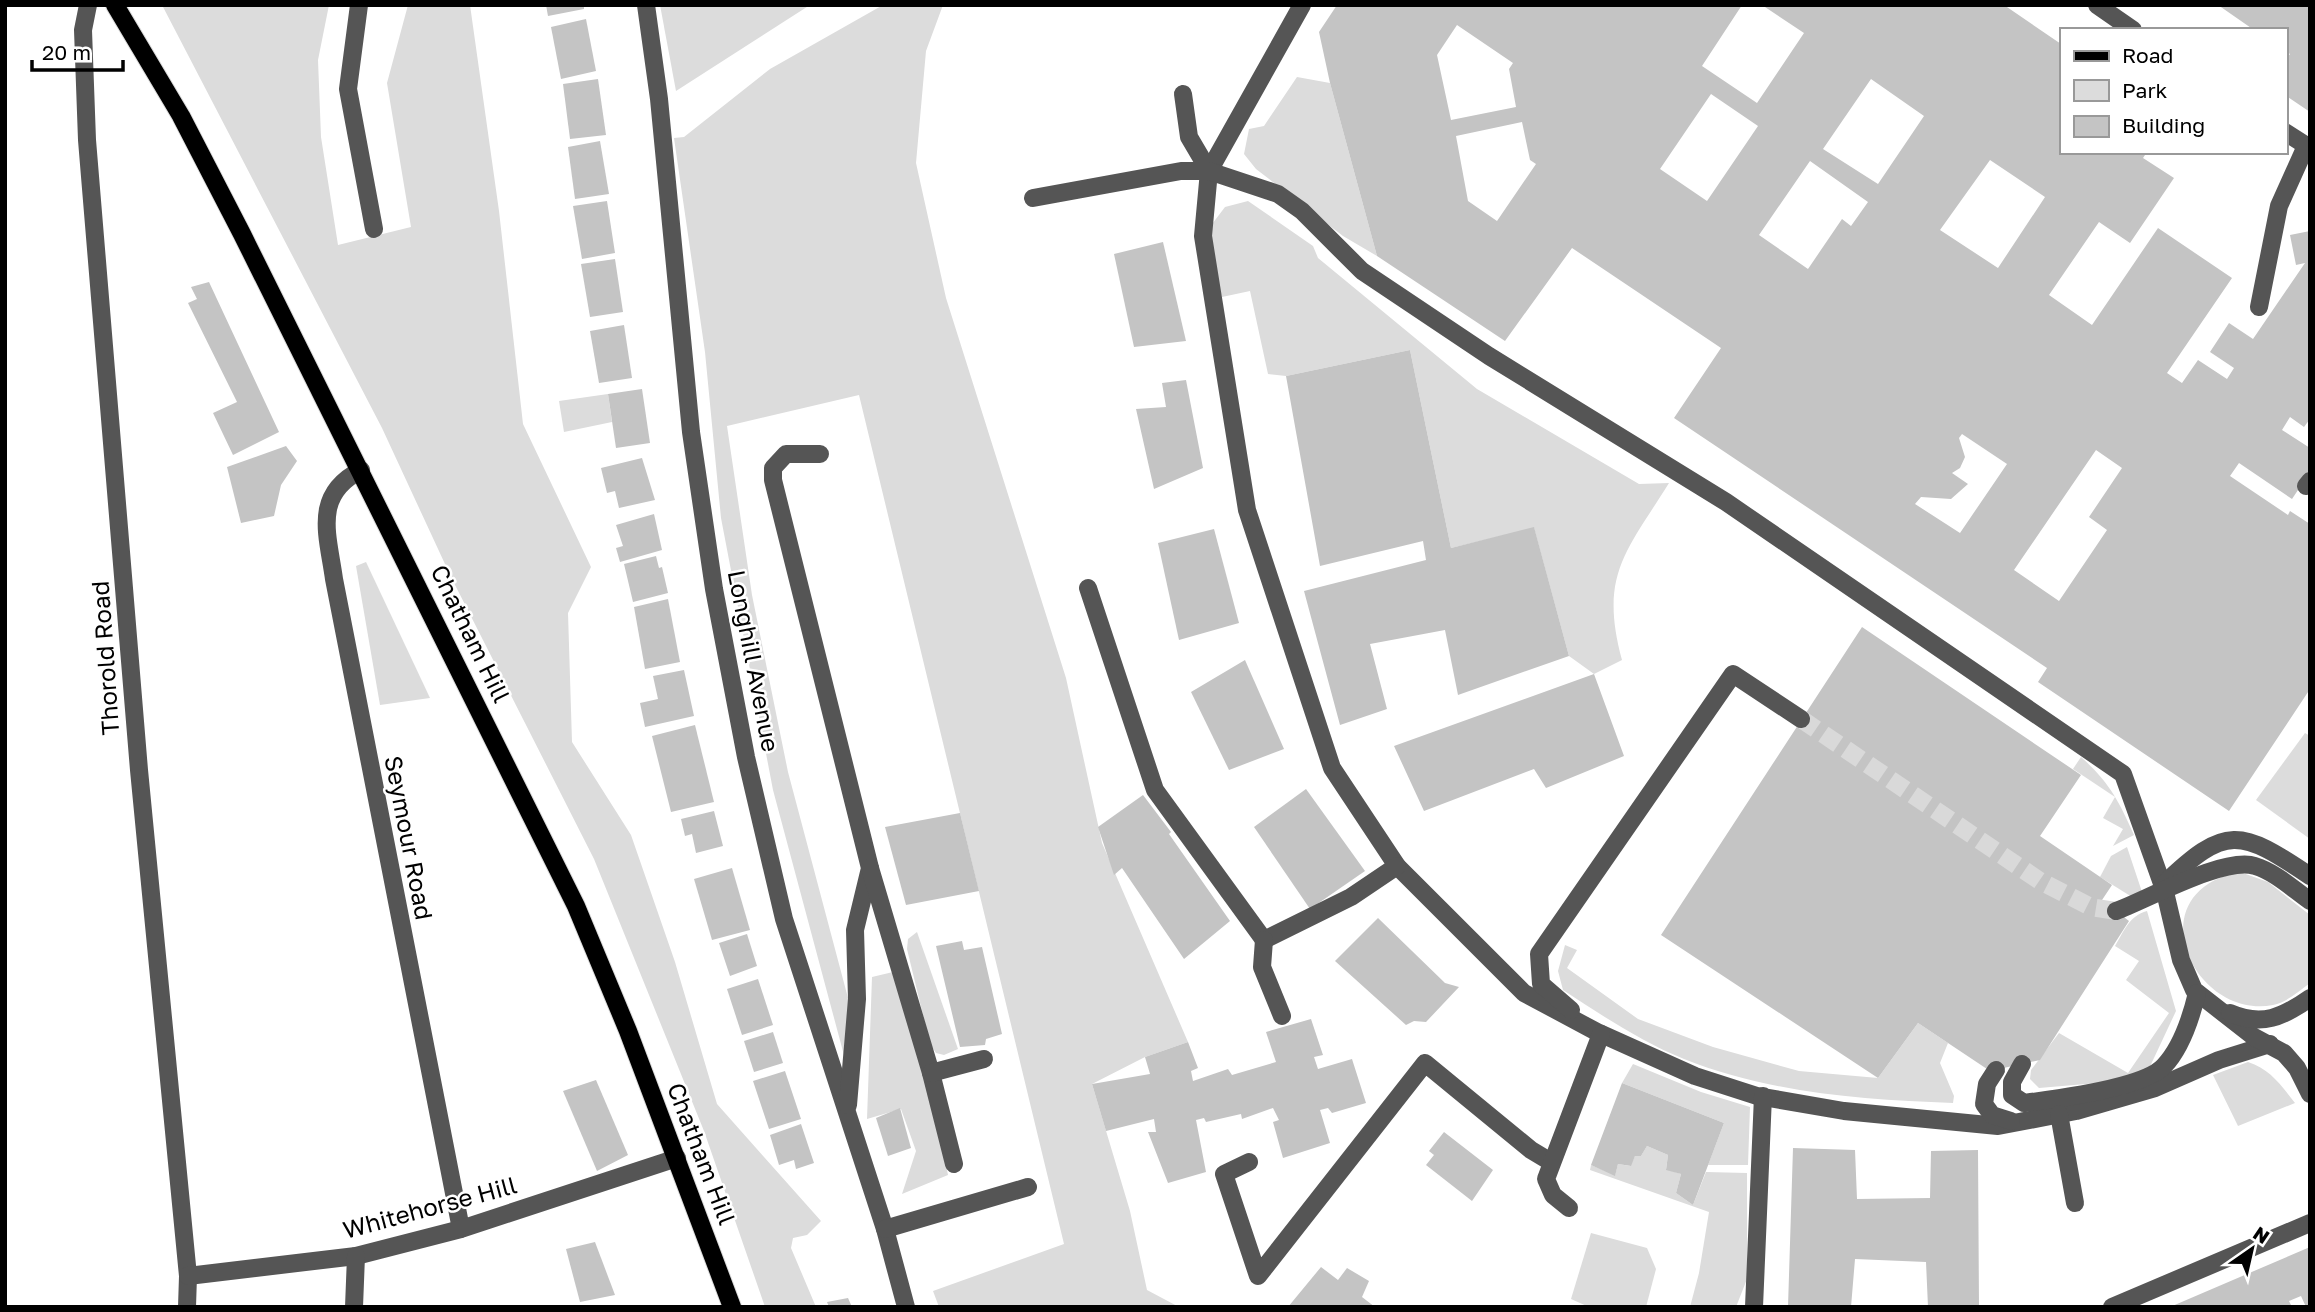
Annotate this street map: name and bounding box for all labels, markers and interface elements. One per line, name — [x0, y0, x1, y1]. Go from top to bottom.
scale bar — [32, 28, 122, 72]
legend — [2060, 28, 2287, 154]
text: 20 m — [42, 39, 91, 65]
text: Road — [2122, 42, 2173, 68]
text: Park — [2122, 77, 2168, 103]
text: Building — [2122, 112, 2205, 138]
street label: Chatham Hill — [426, 560, 517, 707]
street label: Longhill Avenue — [723, 567, 786, 754]
street label: Thorold Road — [85, 580, 124, 736]
street label: Seymour Road — [379, 753, 440, 922]
street label: Chatham Hill — [662, 1078, 743, 1228]
street label: Whitehorse Hill — [339, 1169, 520, 1244]
north arrow — [2217, 1214, 2287, 1284]
text: N — [2249, 1221, 2274, 1248]

